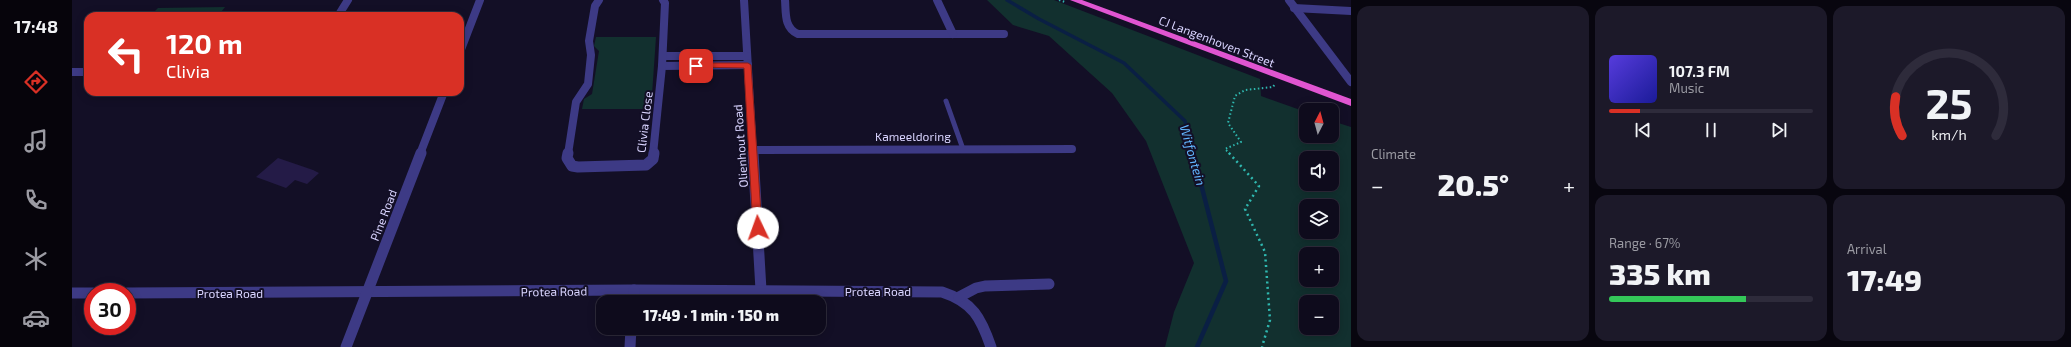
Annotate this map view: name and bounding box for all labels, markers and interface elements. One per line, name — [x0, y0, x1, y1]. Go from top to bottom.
street label: CJ Langenhoven Street — [1157, 12, 1277, 70]
text: 17:48 — [14, 15, 58, 37]
text: 120 m — [166, 26, 243, 60]
icon: left — [100, 28, 152, 80]
pin — [679, 49, 713, 83]
icon: arrive — [685, 55, 707, 77]
text: Clivia — [166, 60, 210, 82]
text: 107.3 FM — [1669, 62, 1730, 80]
icon: directions — [22, 68, 50, 96]
text: 25 — [1925, 76, 1973, 126]
text: Music — [1669, 80, 1704, 96]
street label: Clivia Close — [633, 91, 655, 153]
north arrow — [1299, 103, 1339, 143]
map controls — [1299, 103, 1339, 335]
street label: Olienhout Road — [730, 104, 750, 188]
icon: previous — [1632, 119, 1654, 141]
icon: pause — [1700, 119, 1722, 141]
icon: next — [1768, 119, 1790, 141]
water label: Witfontein — [1177, 123, 1209, 187]
text: km/h — [1931, 125, 1967, 142]
icon: music — [22, 127, 50, 155]
street label: Kameeldoring — [875, 129, 951, 143]
text: Climate — [1371, 146, 1416, 162]
button: sound — [1299, 151, 1339, 191]
text: 20.5° — [1438, 166, 1509, 202]
text: − — [1371, 172, 1384, 198]
text: + — [1563, 172, 1575, 198]
icon: phone — [22, 186, 50, 214]
street label: Pine Road — [367, 187, 399, 243]
button: layers — [1299, 199, 1339, 239]
position arrow — [737, 207, 779, 249]
text: Range · 67% — [1609, 235, 1681, 251]
text: Arrival — [1847, 241, 1887, 257]
icon: climate — [22, 245, 50, 273]
button: + — [1299, 247, 1339, 287]
text: 335 km — [1609, 255, 1711, 291]
text: 17:49 — [1847, 261, 1922, 297]
speed limit sign: 30 — [84, 283, 136, 335]
street label: Protea Road — [521, 283, 587, 299]
street label: Protea Road — [845, 284, 911, 298]
street label: Protea Road — [197, 286, 263, 300]
button: − — [1299, 295, 1339, 335]
icon: car — [22, 304, 50, 332]
text: 17:49 · 1 min · 150 m — [643, 306, 779, 324]

